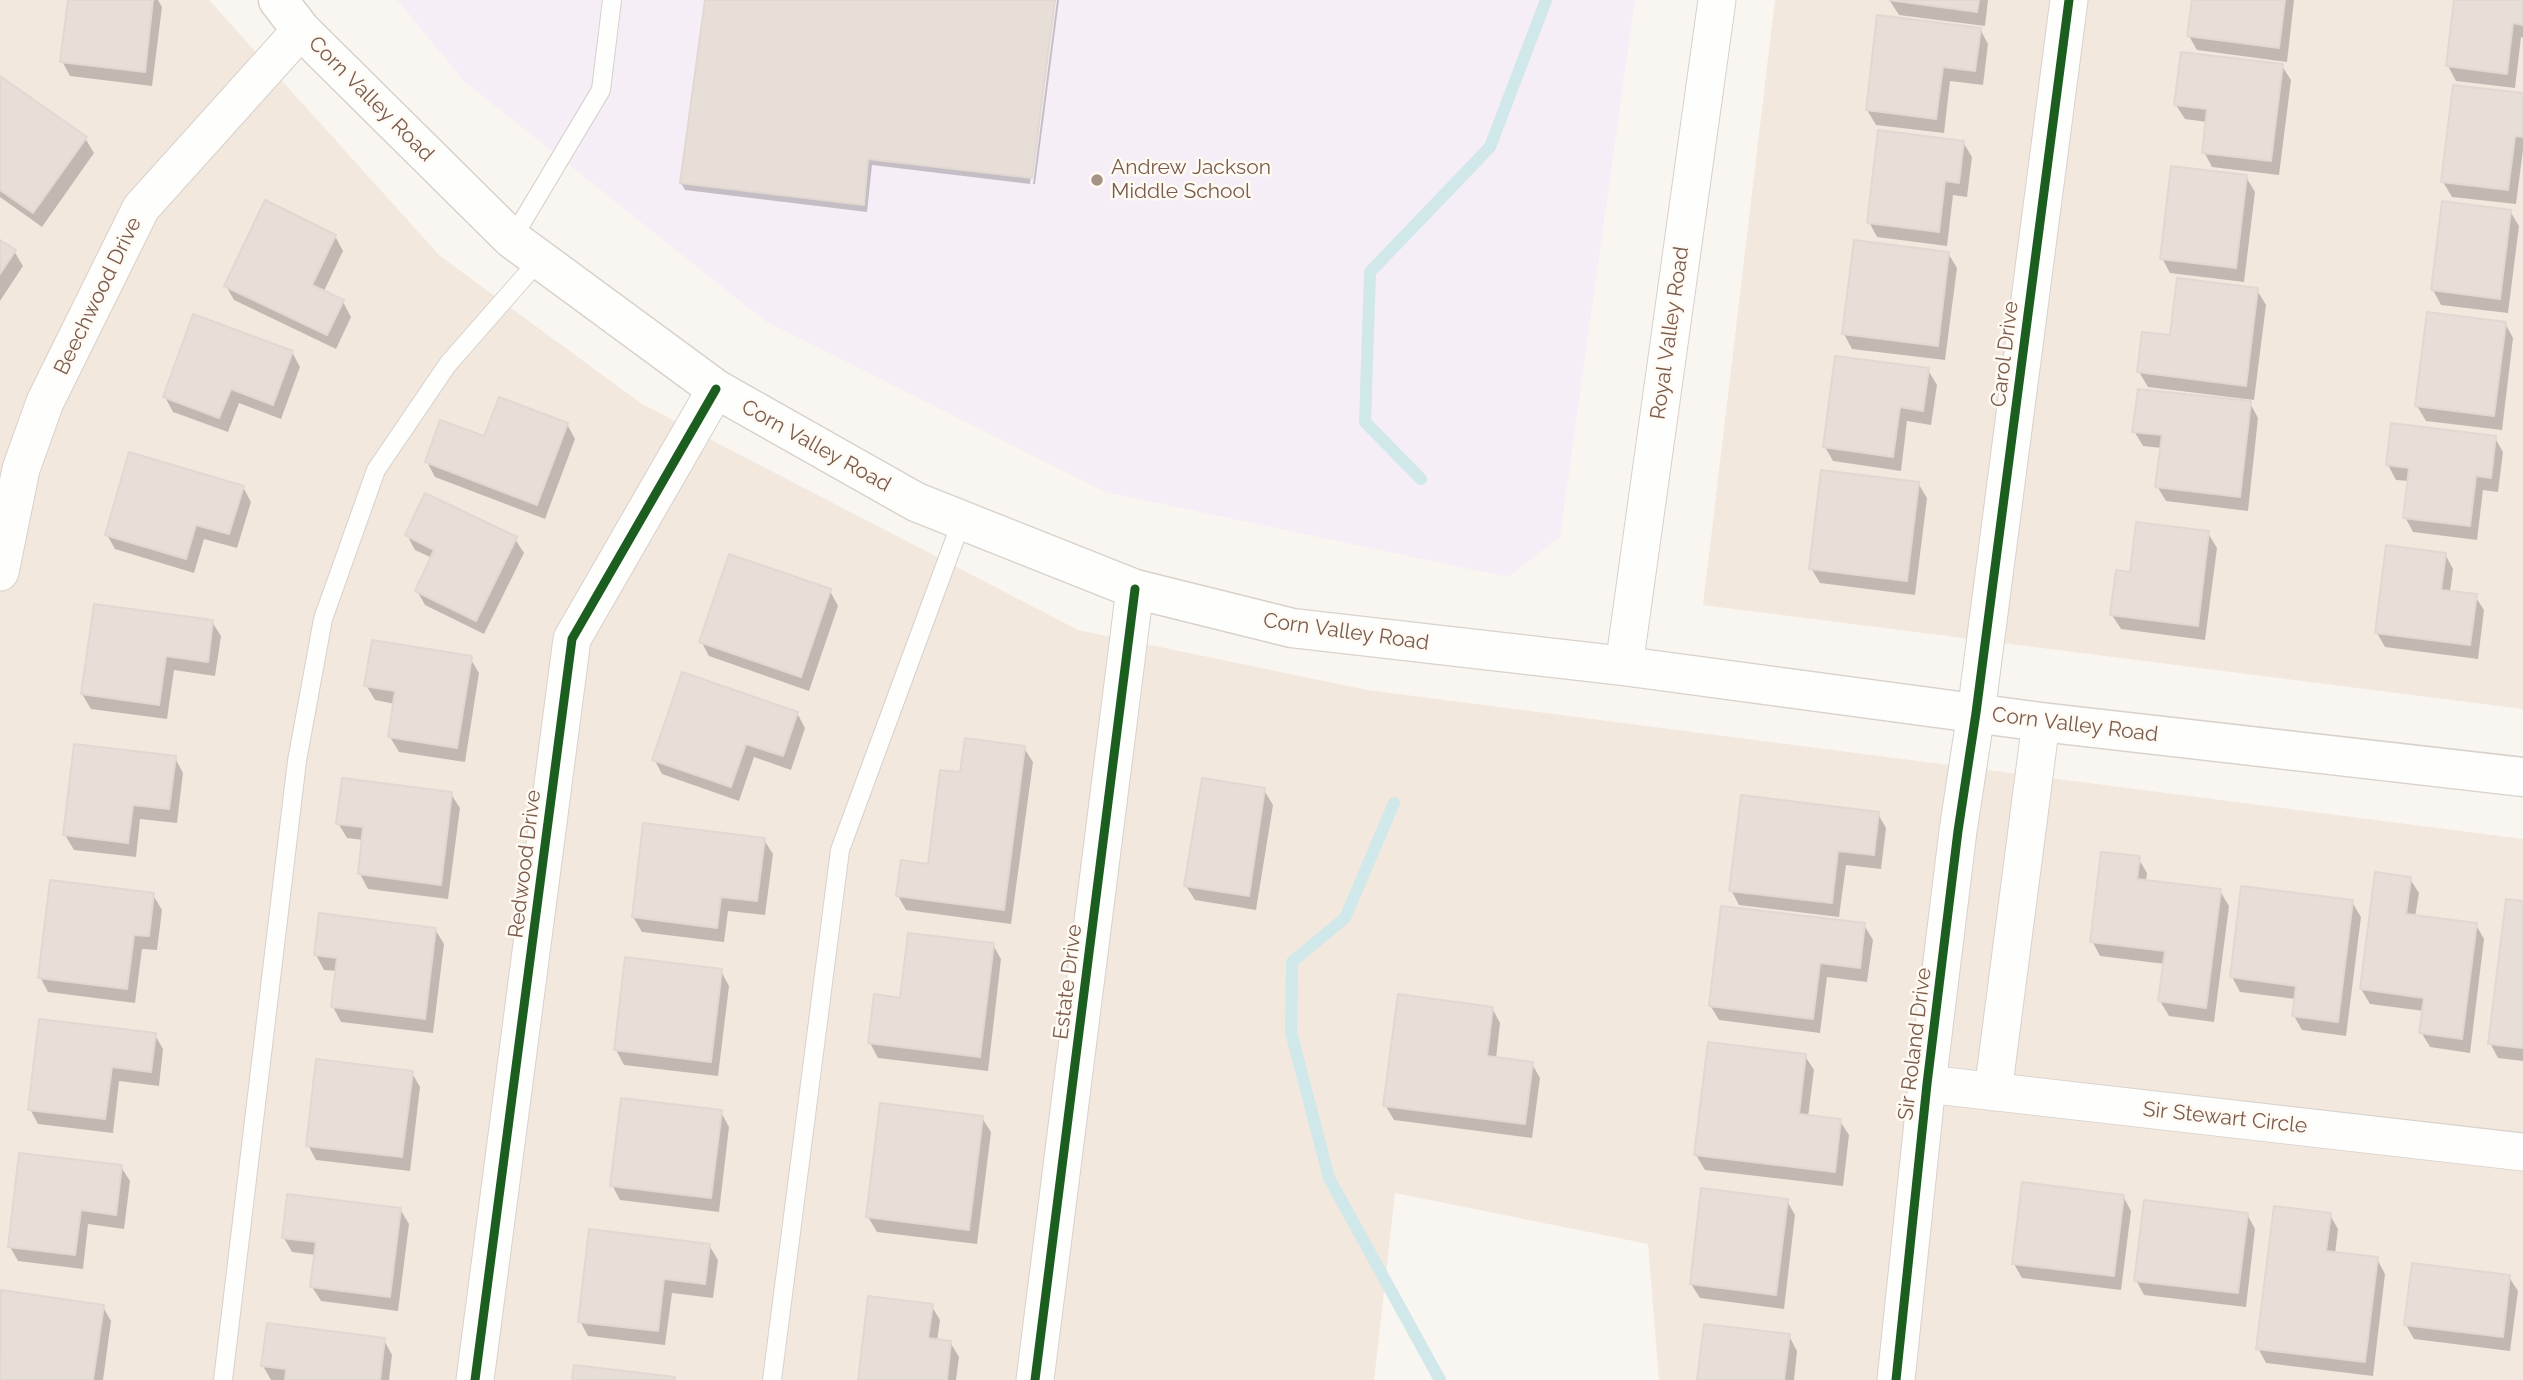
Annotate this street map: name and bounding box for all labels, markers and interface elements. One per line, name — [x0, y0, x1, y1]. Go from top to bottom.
street label: Corn Valley Road — [303, 31, 439, 167]
place label: Andrew Jackson Middle School — [1111, 155, 1271, 205]
marker: Andrew Jackson Middle School — [1089, 172, 1105, 188]
street label: Beechwood Drive — [49, 213, 147, 379]
street label: Royal Valley Road — [1645, 245, 1695, 421]
street label: Carol Drive — [1986, 300, 2024, 408]
street label: Corn Valley Road — [737, 394, 895, 498]
street label: Corn Valley Road — [1262, 608, 1430, 656]
street label: Corn Valley Road — [1991, 702, 2159, 748]
street label: Redwood Drive — [503, 789, 547, 939]
street label: Estate Drive — [1048, 923, 1088, 1041]
street label: Sir Roland Drive — [1893, 966, 1937, 1122]
street label: Sir Stewart Circle — [2142, 1097, 2308, 1139]

